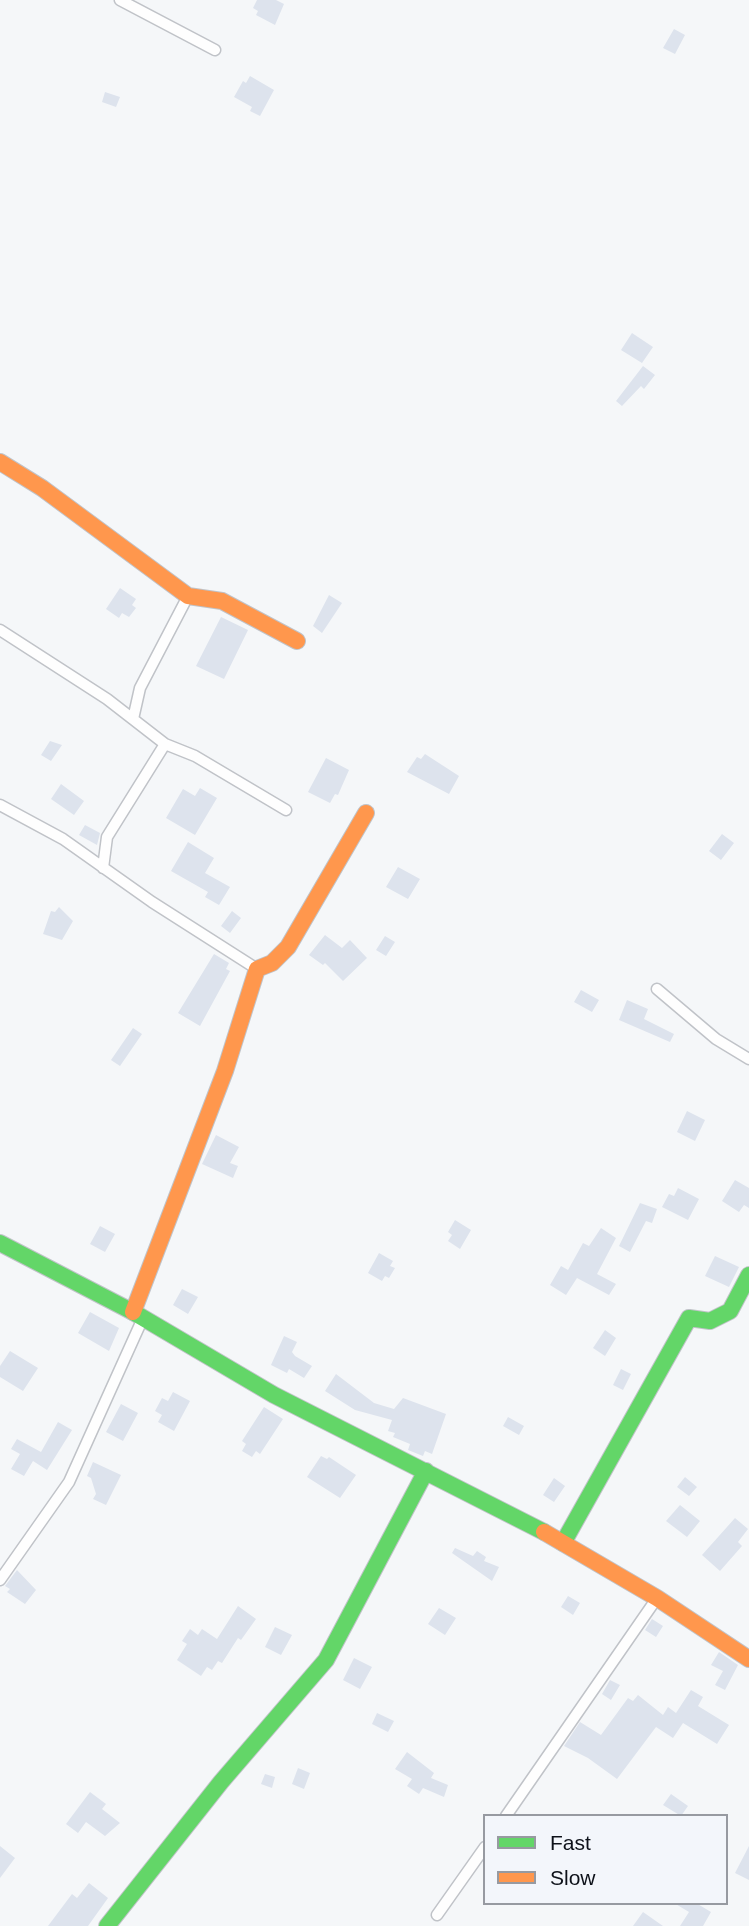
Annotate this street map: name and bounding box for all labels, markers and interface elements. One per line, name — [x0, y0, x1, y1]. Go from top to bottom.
legend — [483, 1814, 728, 1905]
text: Fast — [550, 1831, 591, 1854]
text: Slow — [550, 1866, 596, 1889]

